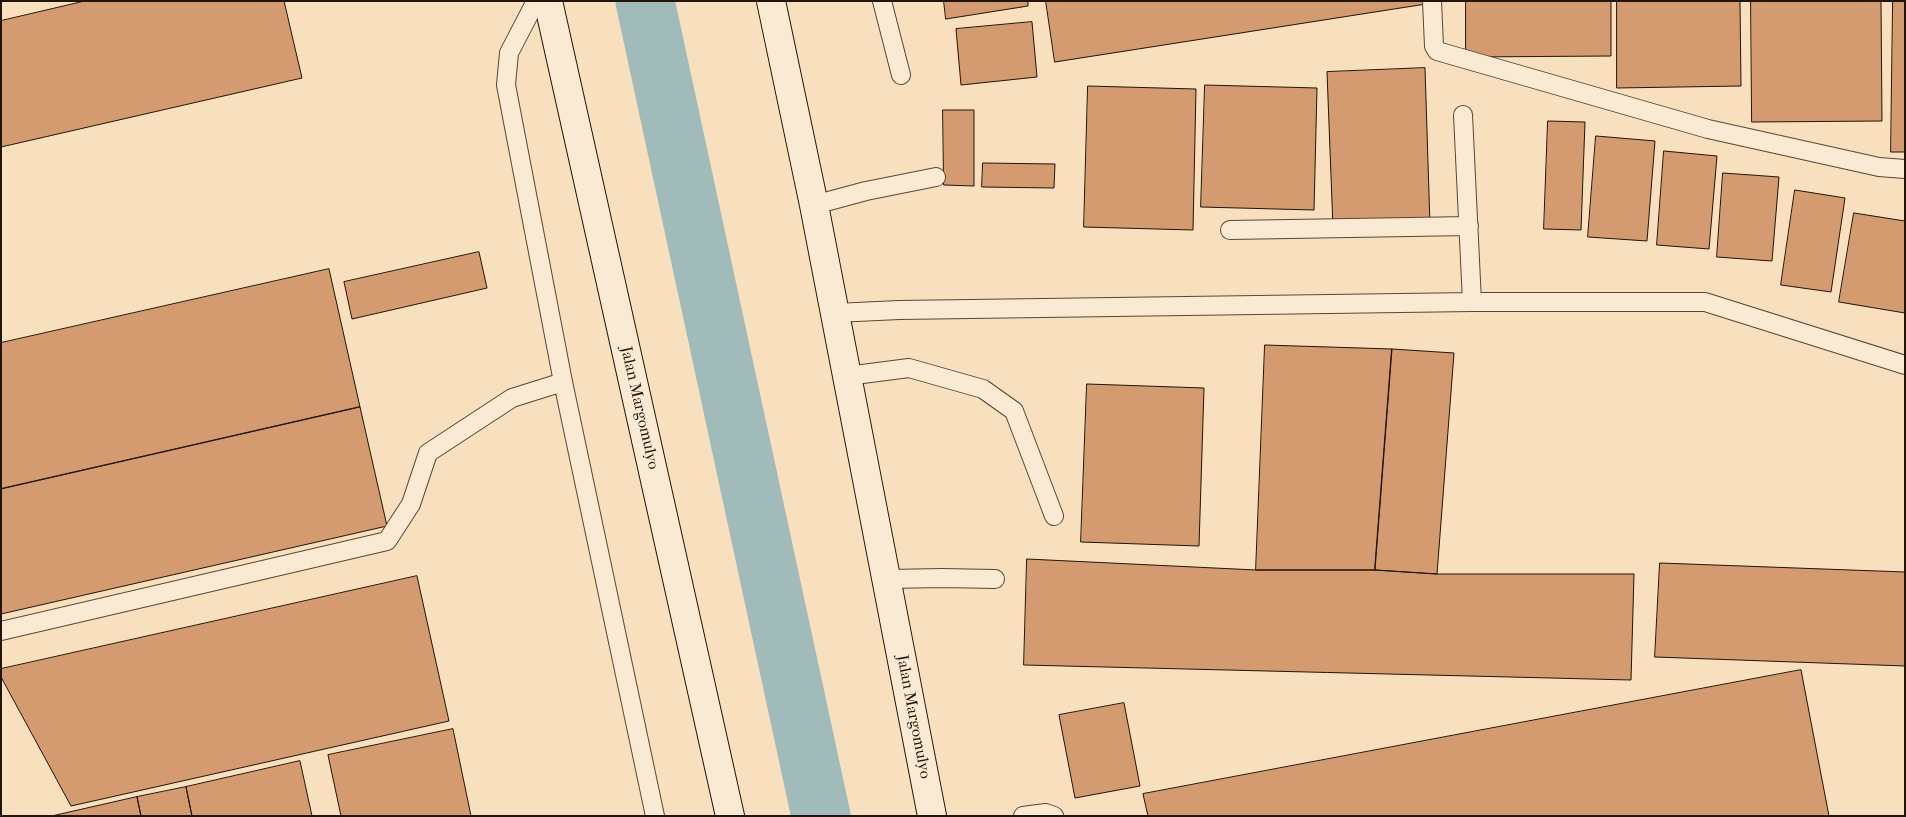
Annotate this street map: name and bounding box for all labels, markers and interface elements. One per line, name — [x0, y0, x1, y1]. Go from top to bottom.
street label: Jalan Margomulyo — [616, 345, 662, 471]
street label: Jalan Margomulyo — [892, 654, 934, 780]

